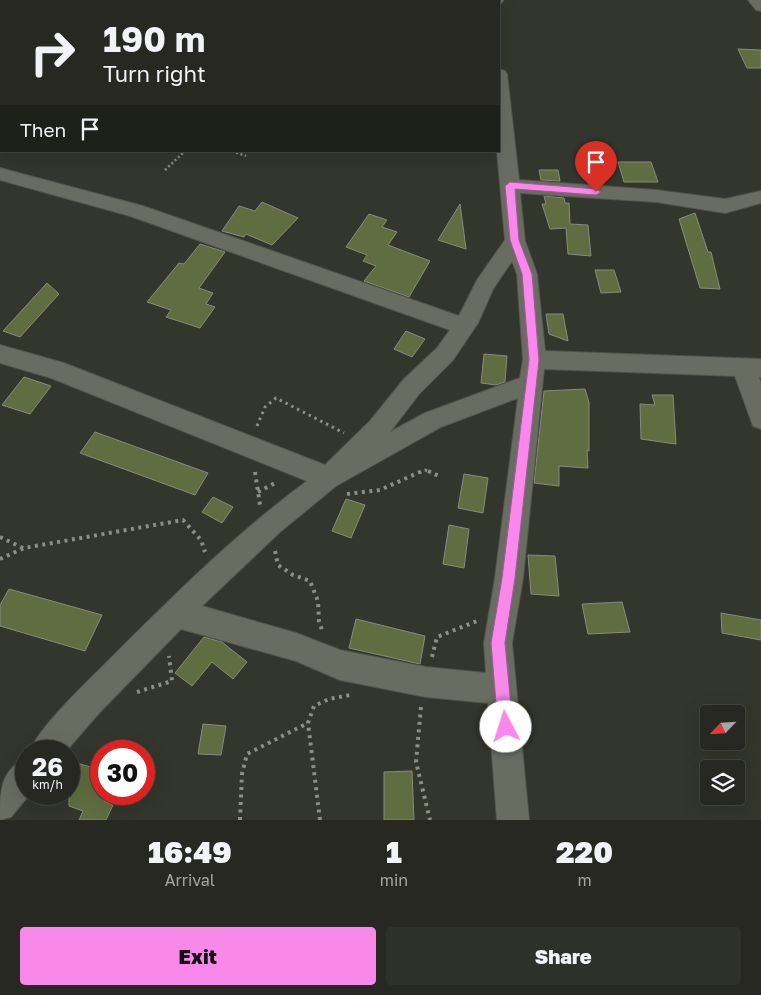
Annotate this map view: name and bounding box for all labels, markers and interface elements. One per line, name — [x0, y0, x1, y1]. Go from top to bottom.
text: 190 m — [103, 18, 205, 60]
icon: right — [20, 20, 85, 85]
text: Turn right — [103, 60, 206, 87]
icon: arrive — [76, 115, 104, 143]
text: Then — [20, 118, 66, 141]
pin — [575, 141, 617, 192]
icon: arrive — [582, 148, 610, 176]
position arrow — [479, 700, 531, 752]
north arrow — [700, 705, 745, 750]
map controls — [700, 705, 745, 805]
speed limit sign: 30 — [90, 740, 155, 805]
text: 26 — [32, 751, 63, 782]
button: layers — [700, 760, 745, 805]
text: km/h — [32, 777, 63, 792]
text: 16:49 — [148, 834, 232, 870]
text: 1 — [386, 834, 402, 870]
text: 220 — [556, 834, 613, 870]
text: Arrival — [165, 870, 215, 890]
text: min — [380, 870, 408, 890]
text: m — [577, 870, 592, 890]
button: Exit — [20, 927, 376, 985]
button: Share — [386, 927, 741, 985]

